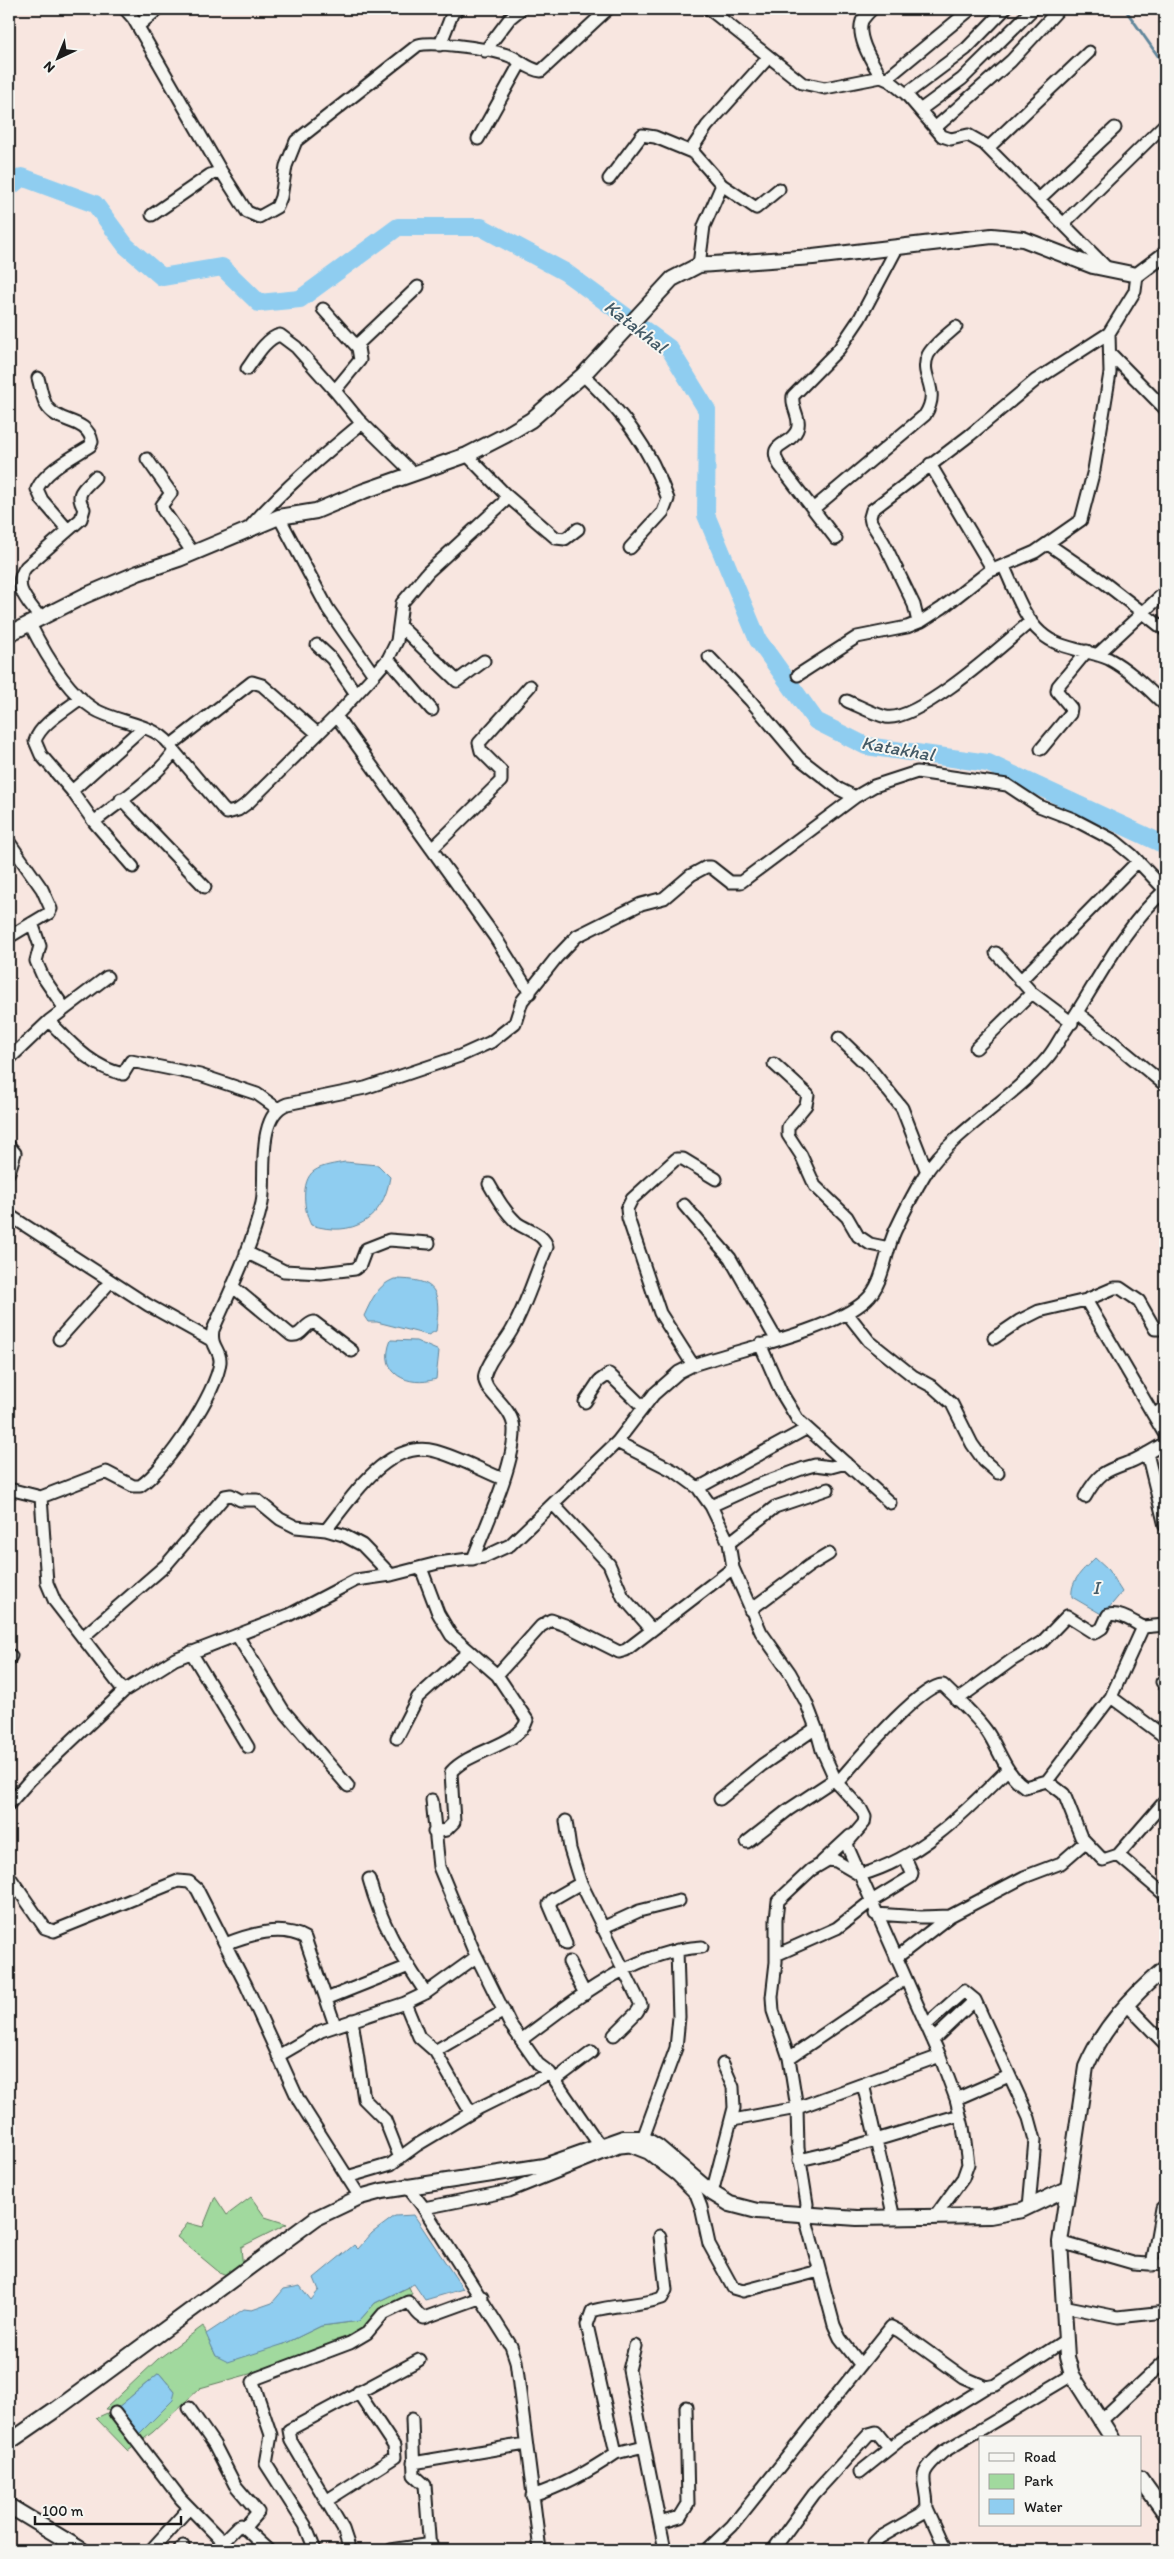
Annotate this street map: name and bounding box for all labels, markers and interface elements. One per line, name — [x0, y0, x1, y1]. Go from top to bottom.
north arrow — [32, 32, 82, 82]
text: N — [40, 58, 59, 76]
water label: Katakhal — [600, 295, 673, 359]
water label: Katakhal — [860, 731, 938, 766]
water label: I — [1092, 1576, 1102, 1599]
legend — [979, 2436, 1142, 2526]
text: Road — [1024, 2448, 1057, 2466]
text: Park — [1024, 2472, 1054, 2490]
scale bar — [35, 2494, 181, 2526]
text: Water — [1024, 2498, 1063, 2516]
text: 100 m — [42, 2502, 84, 2520]

